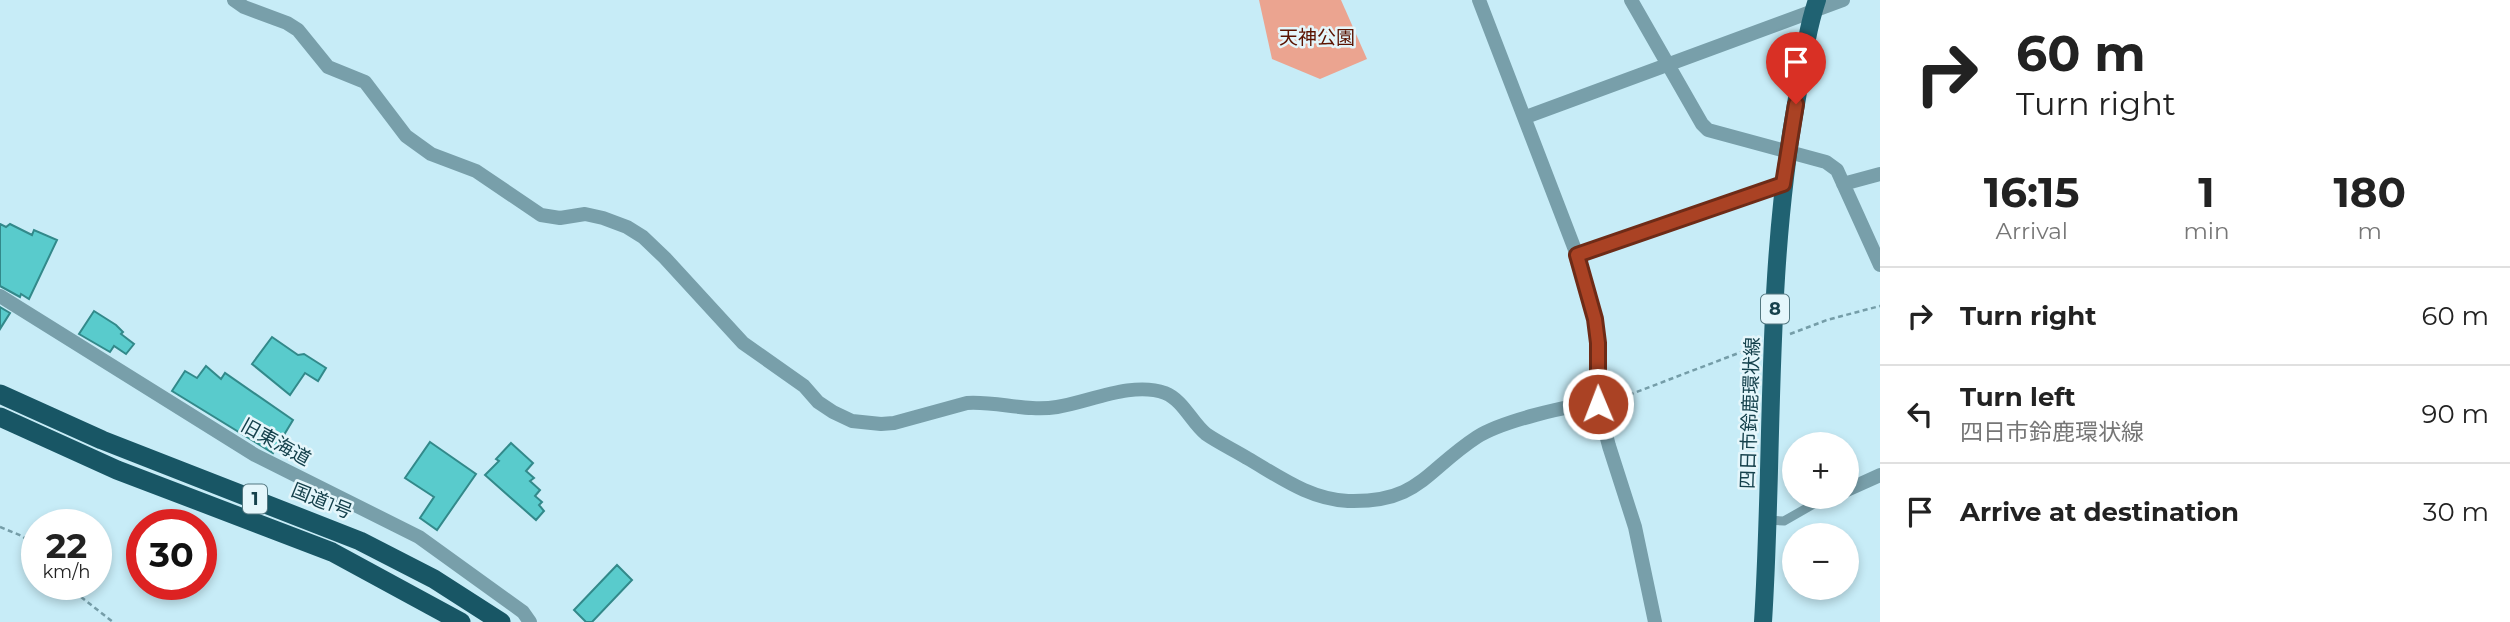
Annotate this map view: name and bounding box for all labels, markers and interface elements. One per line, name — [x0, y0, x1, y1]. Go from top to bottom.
text: 60 m — [2016, 24, 2146, 83]
park label: 天神公園 — [1279, 26, 1355, 49]
icon: right — [1901, 28, 1992, 119]
pin — [1766, 32, 1826, 104]
icon: arrive — [1777, 43, 1815, 81]
text: Turn right — [2016, 84, 2176, 123]
text: 16:15 — [1984, 166, 2080, 218]
text: 1 — [2198, 166, 2215, 218]
text: 180 — [2333, 166, 2406, 218]
text: Arrival — [1995, 217, 2068, 245]
text: min — [2183, 217, 2230, 245]
text: m — [2358, 217, 2382, 245]
road number: 8 — [1761, 295, 1789, 324]
icon: right — [1901, 297, 1939, 335]
text: Turn right — [1960, 300, 2096, 332]
text: 60 m — [2422, 300, 2489, 332]
street label: 四日市鈴鹿環状線 — [1736, 337, 1764, 489]
position arrow — [1561, 367, 1635, 441]
text: Turn left — [1960, 381, 2076, 413]
icon: left — [1901, 395, 1939, 433]
text: 90 m — [2422, 398, 2489, 430]
street label: 旧東海道 — [237, 414, 315, 470]
text: 四日市鈴鹿環状線 — [1960, 418, 2144, 446]
map controls — [1782, 432, 1859, 600]
button: + — [1782, 432, 1859, 509]
street label: 国道1号 — [288, 478, 356, 524]
road number: 1 — [243, 485, 267, 514]
icon: arrive — [1901, 493, 1939, 531]
text: Arrive at destination — [1960, 496, 2239, 528]
text: 30 m — [2423, 496, 2489, 528]
speed limit sign: 30 — [126, 509, 217, 600]
button: − — [1782, 523, 1859, 600]
text: 22 — [46, 524, 87, 567]
text: km/h — [42, 561, 91, 583]

